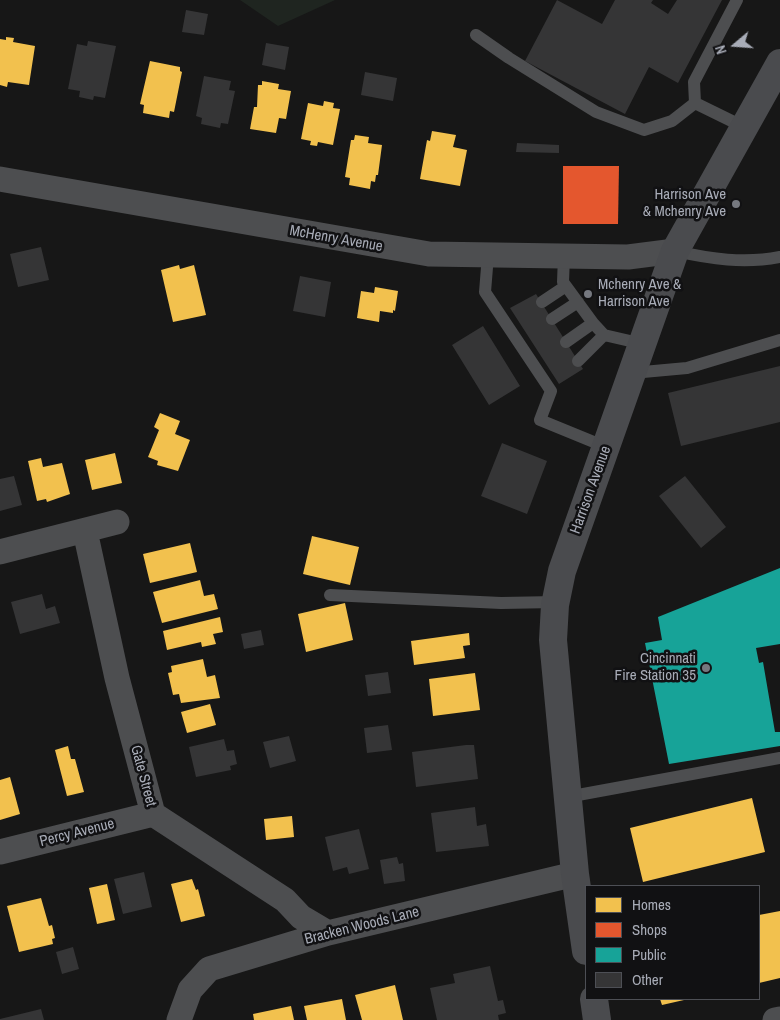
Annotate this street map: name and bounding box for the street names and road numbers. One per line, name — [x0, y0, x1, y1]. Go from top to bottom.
street label: McHenry Avenue — [288, 222, 384, 256]
street label: Harrison Avenue — [567, 444, 615, 536]
street label: Gate Street — [126, 743, 160, 809]
street label: Percy Avenue — [38, 815, 116, 851]
street label: Bracken Woods Lane — [303, 903, 421, 949]

